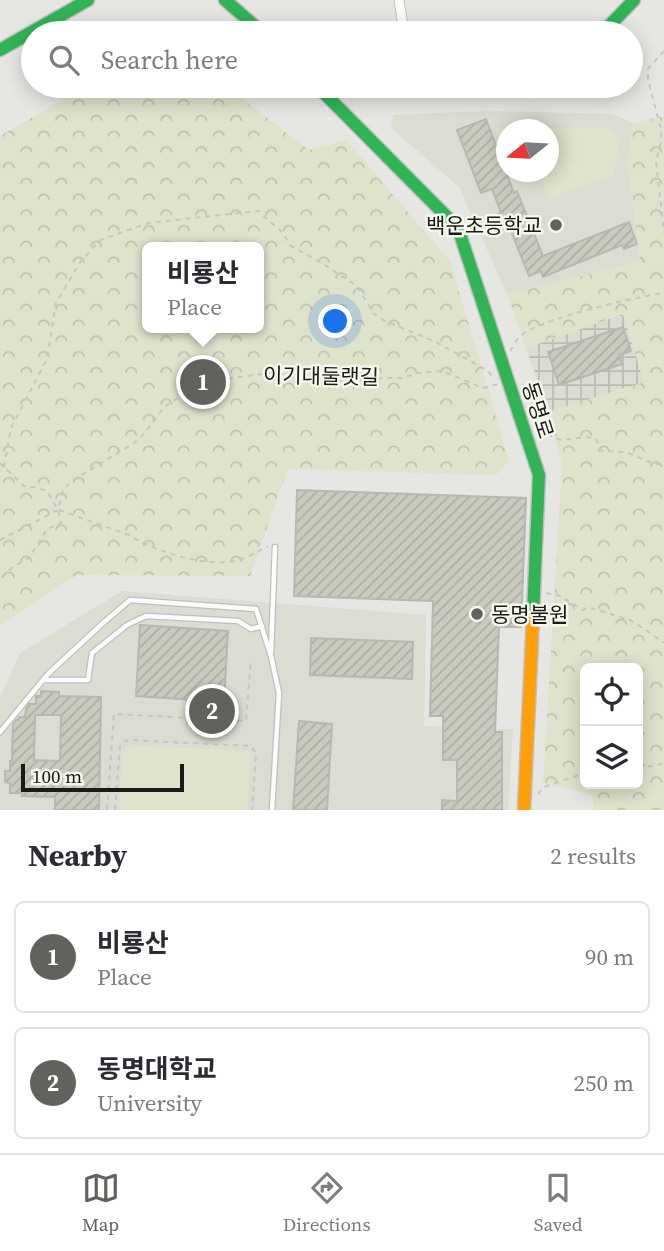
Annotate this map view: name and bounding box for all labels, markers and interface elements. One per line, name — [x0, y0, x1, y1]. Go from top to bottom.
search box — [21, 21, 643, 98]
icon: search — [45, 41, 83, 79]
text: Search here — [101, 42, 238, 78]
north arrow — [496, 119, 559, 182]
place label: 백운초등학교 — [426, 211, 542, 240]
marker: 백운초등학교 — [548, 217, 564, 233]
popup — [142, 242, 264, 333]
text: 비룡산 — [167, 255, 239, 291]
text: Place — [167, 291, 222, 323]
your location — [318, 304, 352, 338]
pin: 1 — [180, 356, 226, 408]
street label: 이기대둘랫길 — [263, 360, 379, 392]
street label: 동명로 — [515, 378, 561, 442]
place label: 동명불원 — [491, 600, 568, 629]
marker: 동명불원 — [469, 606, 485, 622]
map controls — [580, 663, 643, 789]
button: locate — [580, 663, 643, 726]
pin: 2 — [189, 685, 235, 737]
button: layers — [580, 726, 643, 789]
scale bar — [21, 761, 184, 793]
text: 100 m — [32, 763, 82, 789]
text: Nearby — [28, 835, 127, 876]
text: 2 results — [550, 840, 636, 872]
text: 비룡산 — [97, 925, 169, 961]
text: 1 — [47, 941, 59, 973]
text: 90 m — [585, 941, 634, 973]
text: Place — [97, 961, 152, 993]
text: 동명대학교 — [97, 1051, 217, 1087]
text: 2 — [47, 1067, 59, 1099]
text: 250 m — [573, 1067, 634, 1099]
text: University — [97, 1087, 202, 1119]
tab: Map — [82, 1169, 120, 1237]
tab: Directions — [283, 1169, 371, 1237]
tab: Saved — [534, 1169, 582, 1237]

